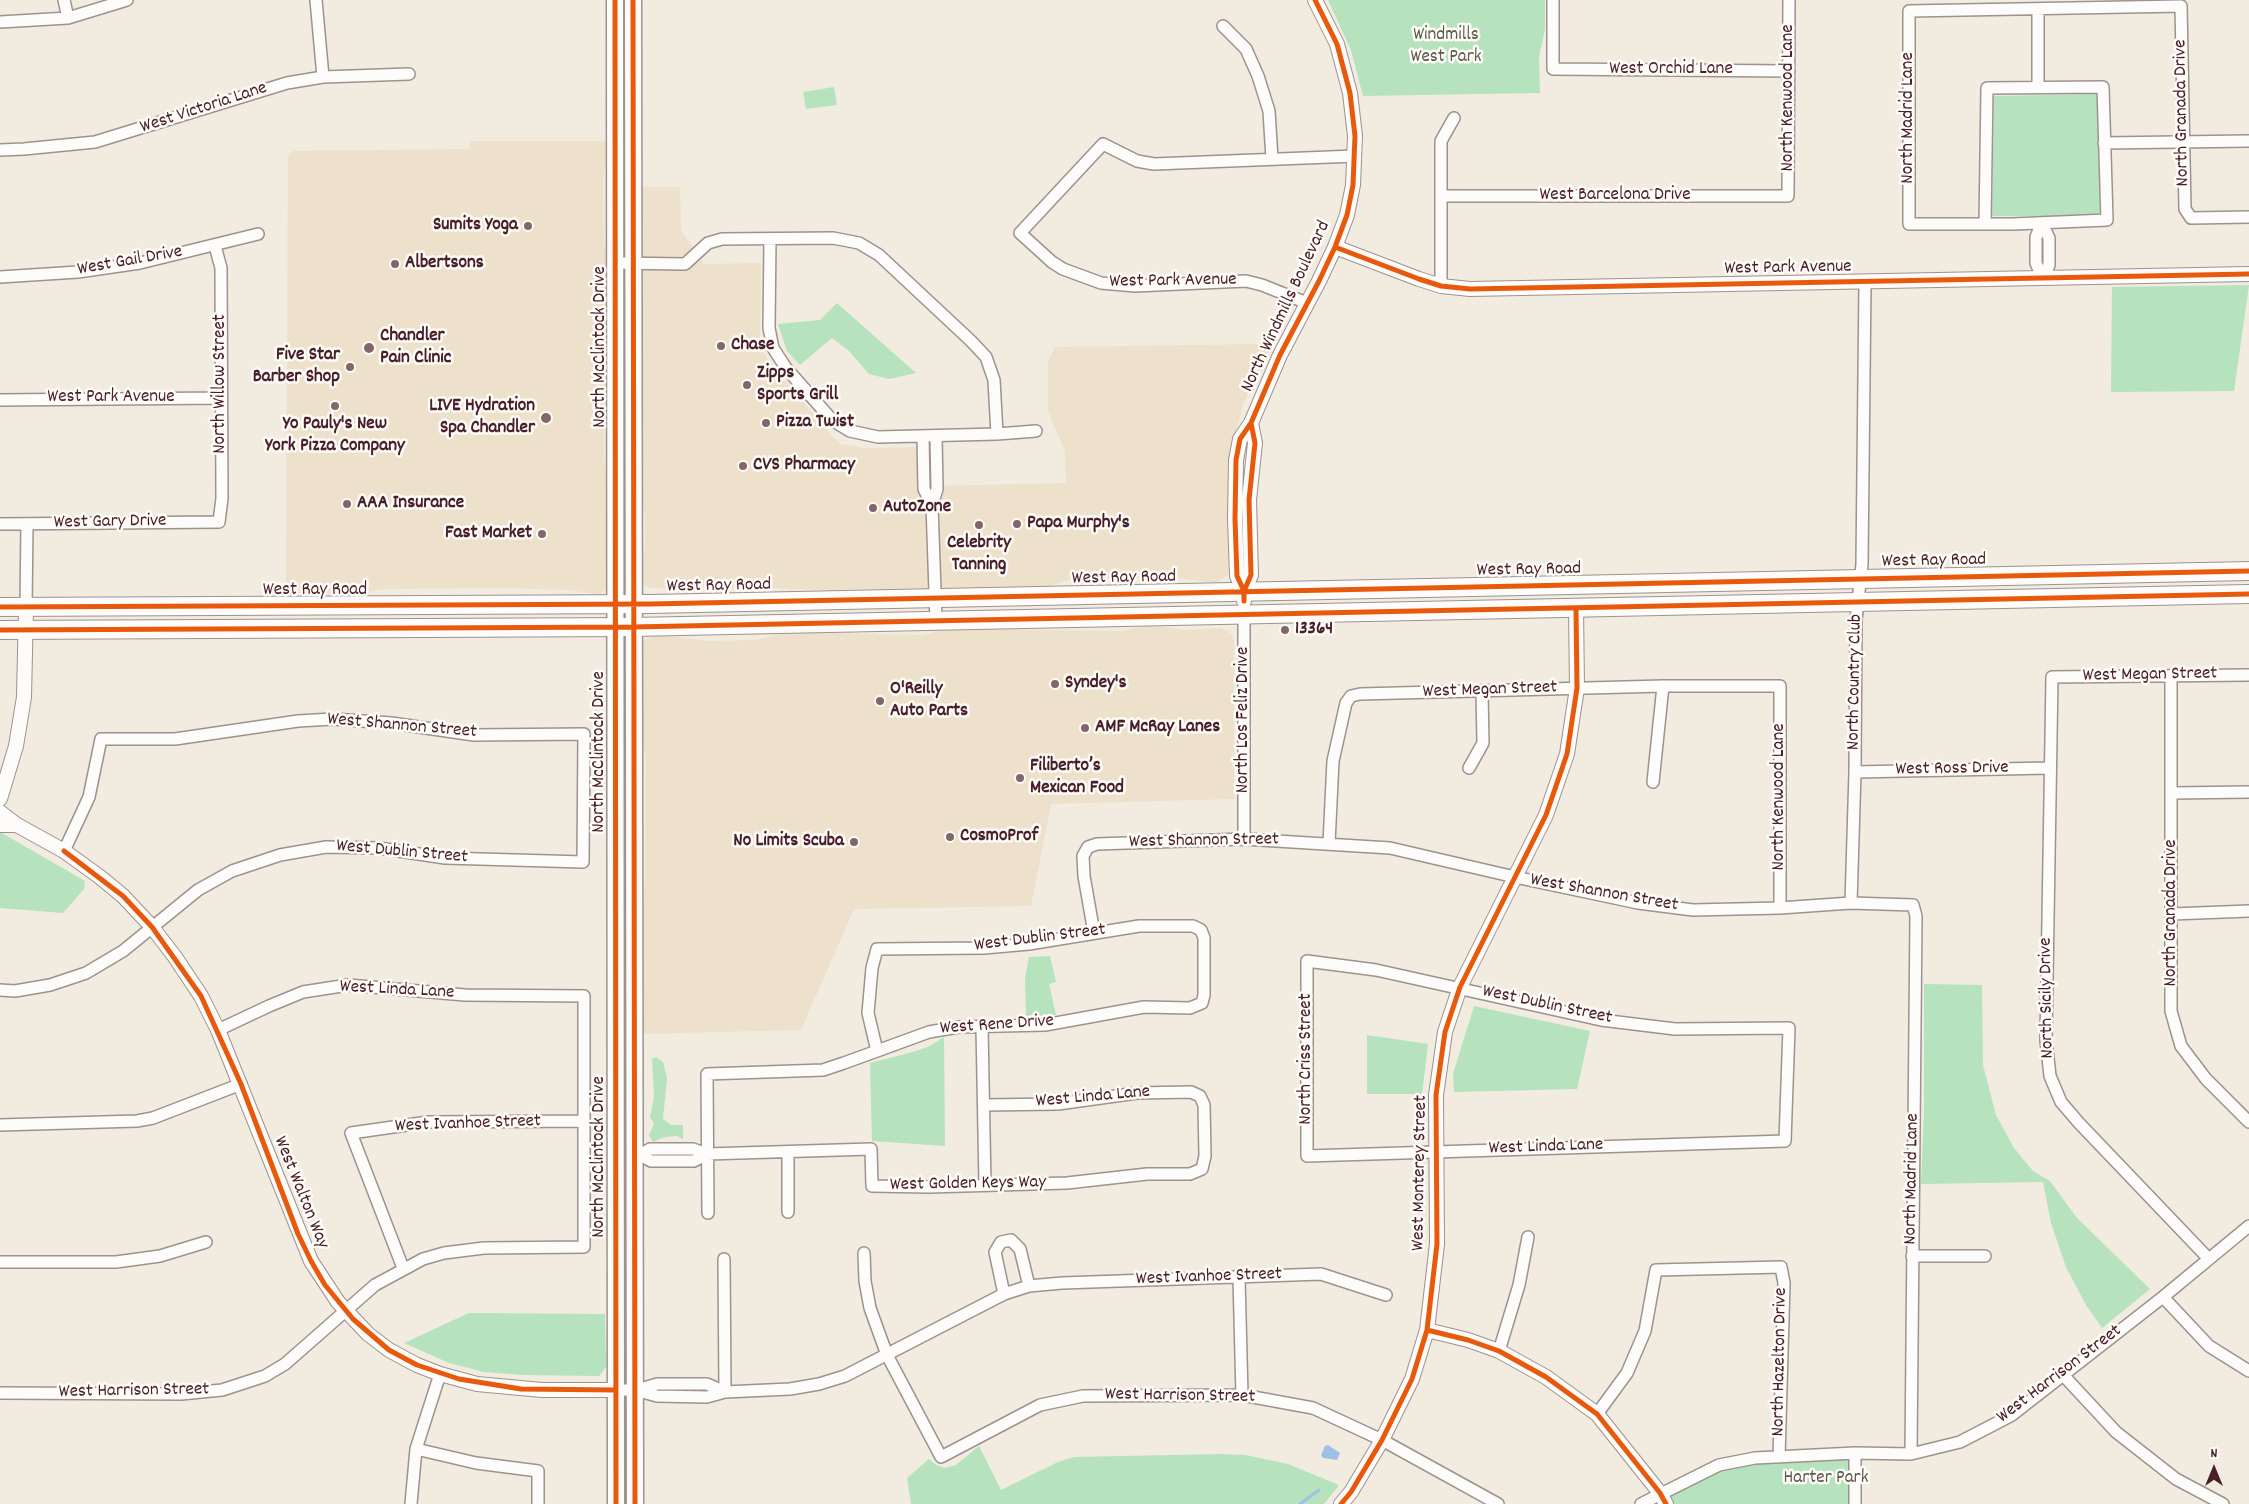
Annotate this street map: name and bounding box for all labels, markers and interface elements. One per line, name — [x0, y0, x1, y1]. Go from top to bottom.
street label: North Kenwood Lane — [1778, 24, 1800, 172]
park label: Windmills West Park — [1410, 25, 1482, 69]
street label: North Granada Drive — [2170, 39, 2196, 187]
street label: North Madrid Lane — [1898, 52, 1920, 184]
street label: West Orchid Lane — [1609, 59, 1733, 81]
street label: West Victoria Lane — [138, 78, 270, 140]
street label: West Barcelona Drive — [1539, 185, 1691, 207]
place label: Sumits Yoga — [433, 215, 518, 237]
street label: North Windmills Boulevard — [1237, 218, 1337, 396]
marker: Sumits Yoga — [522, 220, 534, 232]
street label: West Gail Drive — [76, 242, 184, 282]
place label: Albertsons — [405, 253, 484, 275]
street label: West Park Avenue — [1724, 256, 1852, 282]
marker: Albertsons — [389, 258, 401, 270]
street label: North McClintock Drive — [590, 266, 612, 428]
street label: West Park Avenue — [1109, 269, 1237, 295]
street label: North Willow Street — [210, 314, 232, 454]
place label: Chandler Pain Clinic — [380, 326, 451, 370]
place label: Chase — [731, 335, 774, 357]
marker: Chase — [715, 340, 727, 352]
marker: Chandler Pain Clinic — [362, 341, 376, 355]
place label: Five Star Barber Shop — [253, 345, 340, 389]
marker: Five Star Barber Shop — [344, 361, 356, 373]
place label: Zipps Sports Grill — [757, 363, 838, 407]
marker: Zipps Sports Grill — [741, 379, 753, 391]
street label: West Park Avenue — [47, 387, 175, 409]
place label: LIVE Hydration Spa Chandler — [429, 396, 535, 440]
marker: Yo Pauly's New York Pizza Company — [329, 400, 341, 412]
marker: LIVE Hydration Spa Chandler — [539, 411, 553, 425]
place label: Pizza Twist — [776, 412, 854, 434]
place label: Yo Pauly's New York Pizza Company — [265, 414, 405, 458]
marker: Pizza Twist — [760, 417, 772, 429]
place label: CVS Pharmacy — [753, 455, 855, 477]
marker: CVS Pharmacy — [737, 460, 749, 472]
place label: AAA Insurance — [357, 493, 464, 515]
place label: AutoZone — [883, 497, 951, 519]
marker: AAA Insurance — [341, 498, 353, 510]
marker: AutoZone — [867, 502, 879, 514]
street label: West Gary Drive — [53, 511, 167, 535]
place label: Papa Murphy's — [1027, 513, 1130, 535]
marker: Papa Murphy's — [1011, 518, 1023, 530]
marker: Celebrity Tanning — [973, 519, 985, 531]
place label: Fast Market — [445, 523, 532, 545]
marker: Fast Market — [536, 528, 548, 540]
place label: Celebrity Tanning — [947, 533, 1011, 577]
street label: West Ray Road — [1882, 550, 1986, 574]
street label: West Ray Road — [1477, 559, 1581, 583]
street label: West Ray Road — [1072, 567, 1176, 591]
street label: West Ray Road — [667, 575, 771, 599]
street label: West Ray Road — [263, 580, 367, 602]
street label: North Country Club — [1843, 614, 1869, 750]
place label: 13364 — [1295, 619, 1333, 641]
marker: 13364 — [1279, 624, 1291, 636]
street label: North Los Feliz Drive — [1233, 647, 1255, 793]
street label: West Megan Street — [2082, 663, 2218, 689]
street label: North McClintock Drive — [589, 671, 611, 833]
place label: Syndey's — [1065, 673, 1127, 695]
street label: West Megan Street — [1422, 677, 1558, 705]
marker: Syndey's — [1049, 678, 1061, 690]
place label: O'Reilly Auto Parts — [890, 679, 968, 723]
marker: O'Reilly Auto Parts — [874, 695, 886, 707]
street label: West Shannon Street — [326, 709, 478, 745]
place label: AMF McRay Lanes — [1095, 717, 1220, 739]
marker: AMF McRay Lanes — [1079, 722, 1091, 734]
street label: North Kenwood Lane — [1769, 723, 1791, 871]
place label: Filiberto’s Mexican Food — [1030, 756, 1124, 800]
street label: West Ross Drive — [1895, 758, 2009, 782]
marker: Filiberto’s Mexican Food — [1014, 772, 1026, 784]
place label: CosmoProf — [960, 826, 1038, 848]
street label: West Shannon Street — [1129, 829, 1279, 855]
place label: No Limits Scuba — [733, 831, 844, 853]
marker: CosmoProf — [944, 831, 956, 843]
street label: West Dublin Street — [335, 836, 469, 870]
marker: No Limits Scuba — [848, 836, 860, 848]
street label: North Granada Drive — [2161, 840, 2183, 986]
street label: West Shannon Street — [1528, 870, 1680, 918]
street label: West Dublin Street — [973, 920, 1107, 958]
street label: North Sicily Drive — [2036, 937, 2060, 1059]
street label: West Linda Lane — [339, 977, 455, 1005]
street label: West Dublin Street — [1480, 981, 1614, 1031]
street label: North Criss Street — [1296, 993, 1318, 1125]
street label: West Rene Drive — [939, 1011, 1055, 1041]
street label: North McClintock Drive — [589, 1076, 611, 1238]
street label: West Linda Lane — [1035, 1082, 1151, 1114]
street label: West Monterey Street — [1408, 1095, 1434, 1251]
street label: West Ivanhoe Street — [395, 1111, 541, 1139]
street label: North Madrid Lane — [1900, 1113, 1926, 1245]
street label: West Walton Way — [267, 1134, 333, 1252]
street label: West Linda Lane — [1488, 1135, 1604, 1161]
street label: West Golden Keys Way — [890, 1172, 1046, 1198]
street label: West Ivanhoe Street — [1136, 1264, 1282, 1292]
street label: North Hazelton Drive — [1768, 1287, 1794, 1437]
street label: West Harrison Street — [1993, 1321, 2127, 1429]
street label: West Harrison Street — [59, 1379, 209, 1405]
street label: West Harrison Street — [1105, 1384, 1255, 1410]
north arrow — [2189, 1444, 2239, 1494]
text: N — [2211, 1444, 2217, 1464]
park label: Harter Park — [1784, 1468, 1868, 1490]

